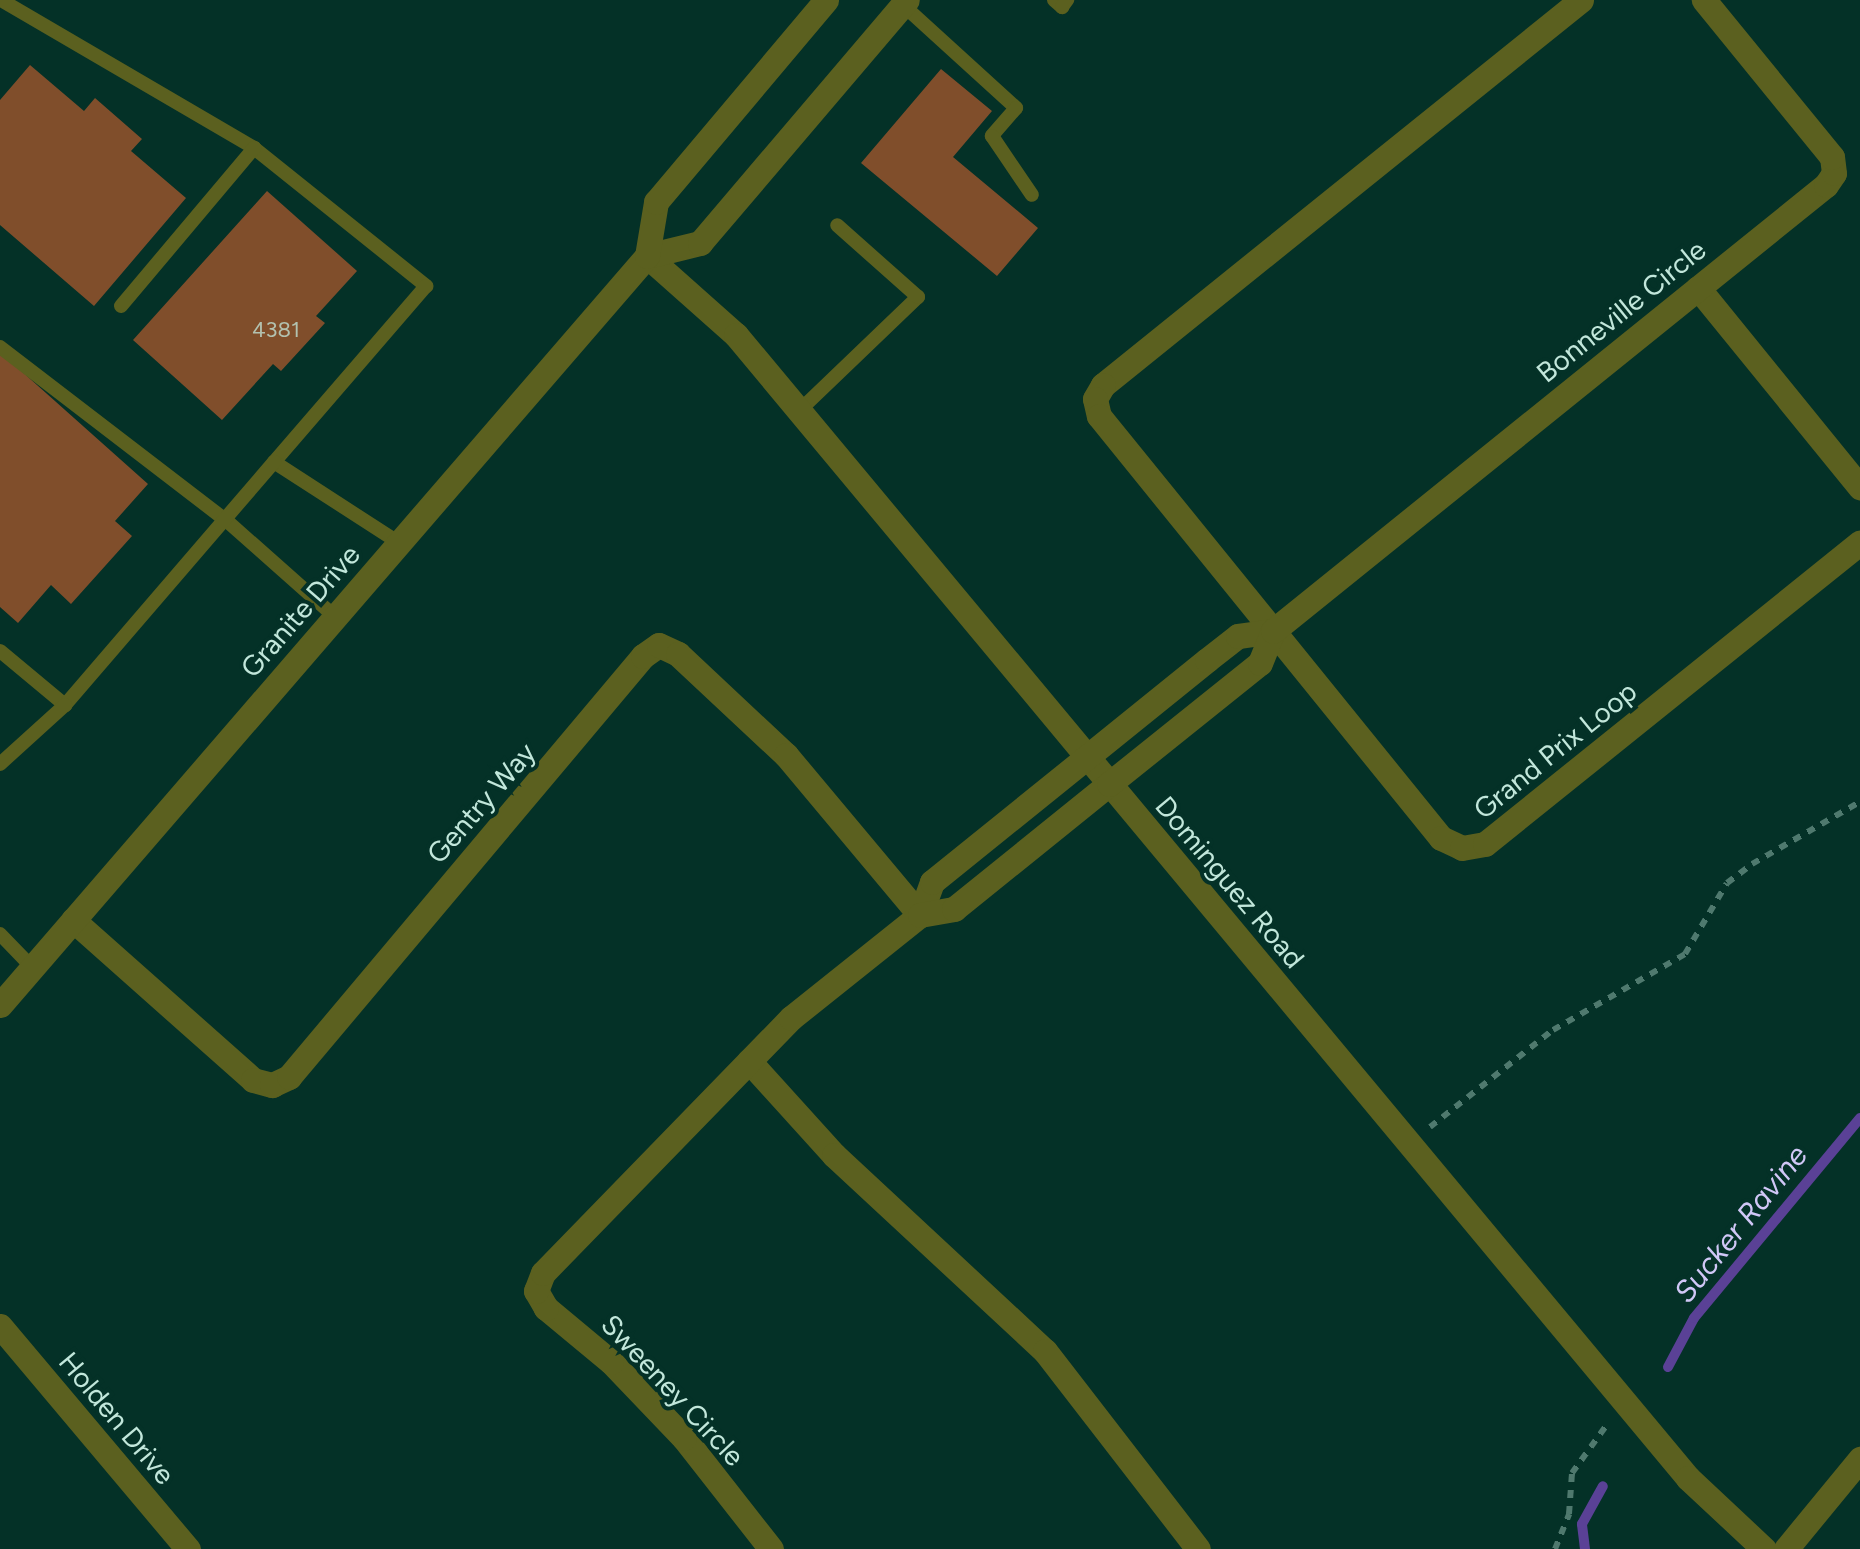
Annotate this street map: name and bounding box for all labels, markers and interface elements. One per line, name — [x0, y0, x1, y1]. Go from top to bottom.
street label: Bonneville Circle — [1530, 233, 1712, 389]
house number: 4381 — [252, 317, 300, 343]
street label: Granite Drive — [233, 538, 367, 684]
street label: Grand Prix Loop — [1467, 674, 1643, 826]
street label: Gentry Way — [420, 736, 542, 870]
street label: Dominguez Road — [1148, 789, 1312, 975]
water label: Sucker Ravine — [1667, 1138, 1815, 1310]
street label: Sweeney Circle — [594, 1307, 752, 1473]
street label: Holden Drive — [52, 1345, 182, 1491]

